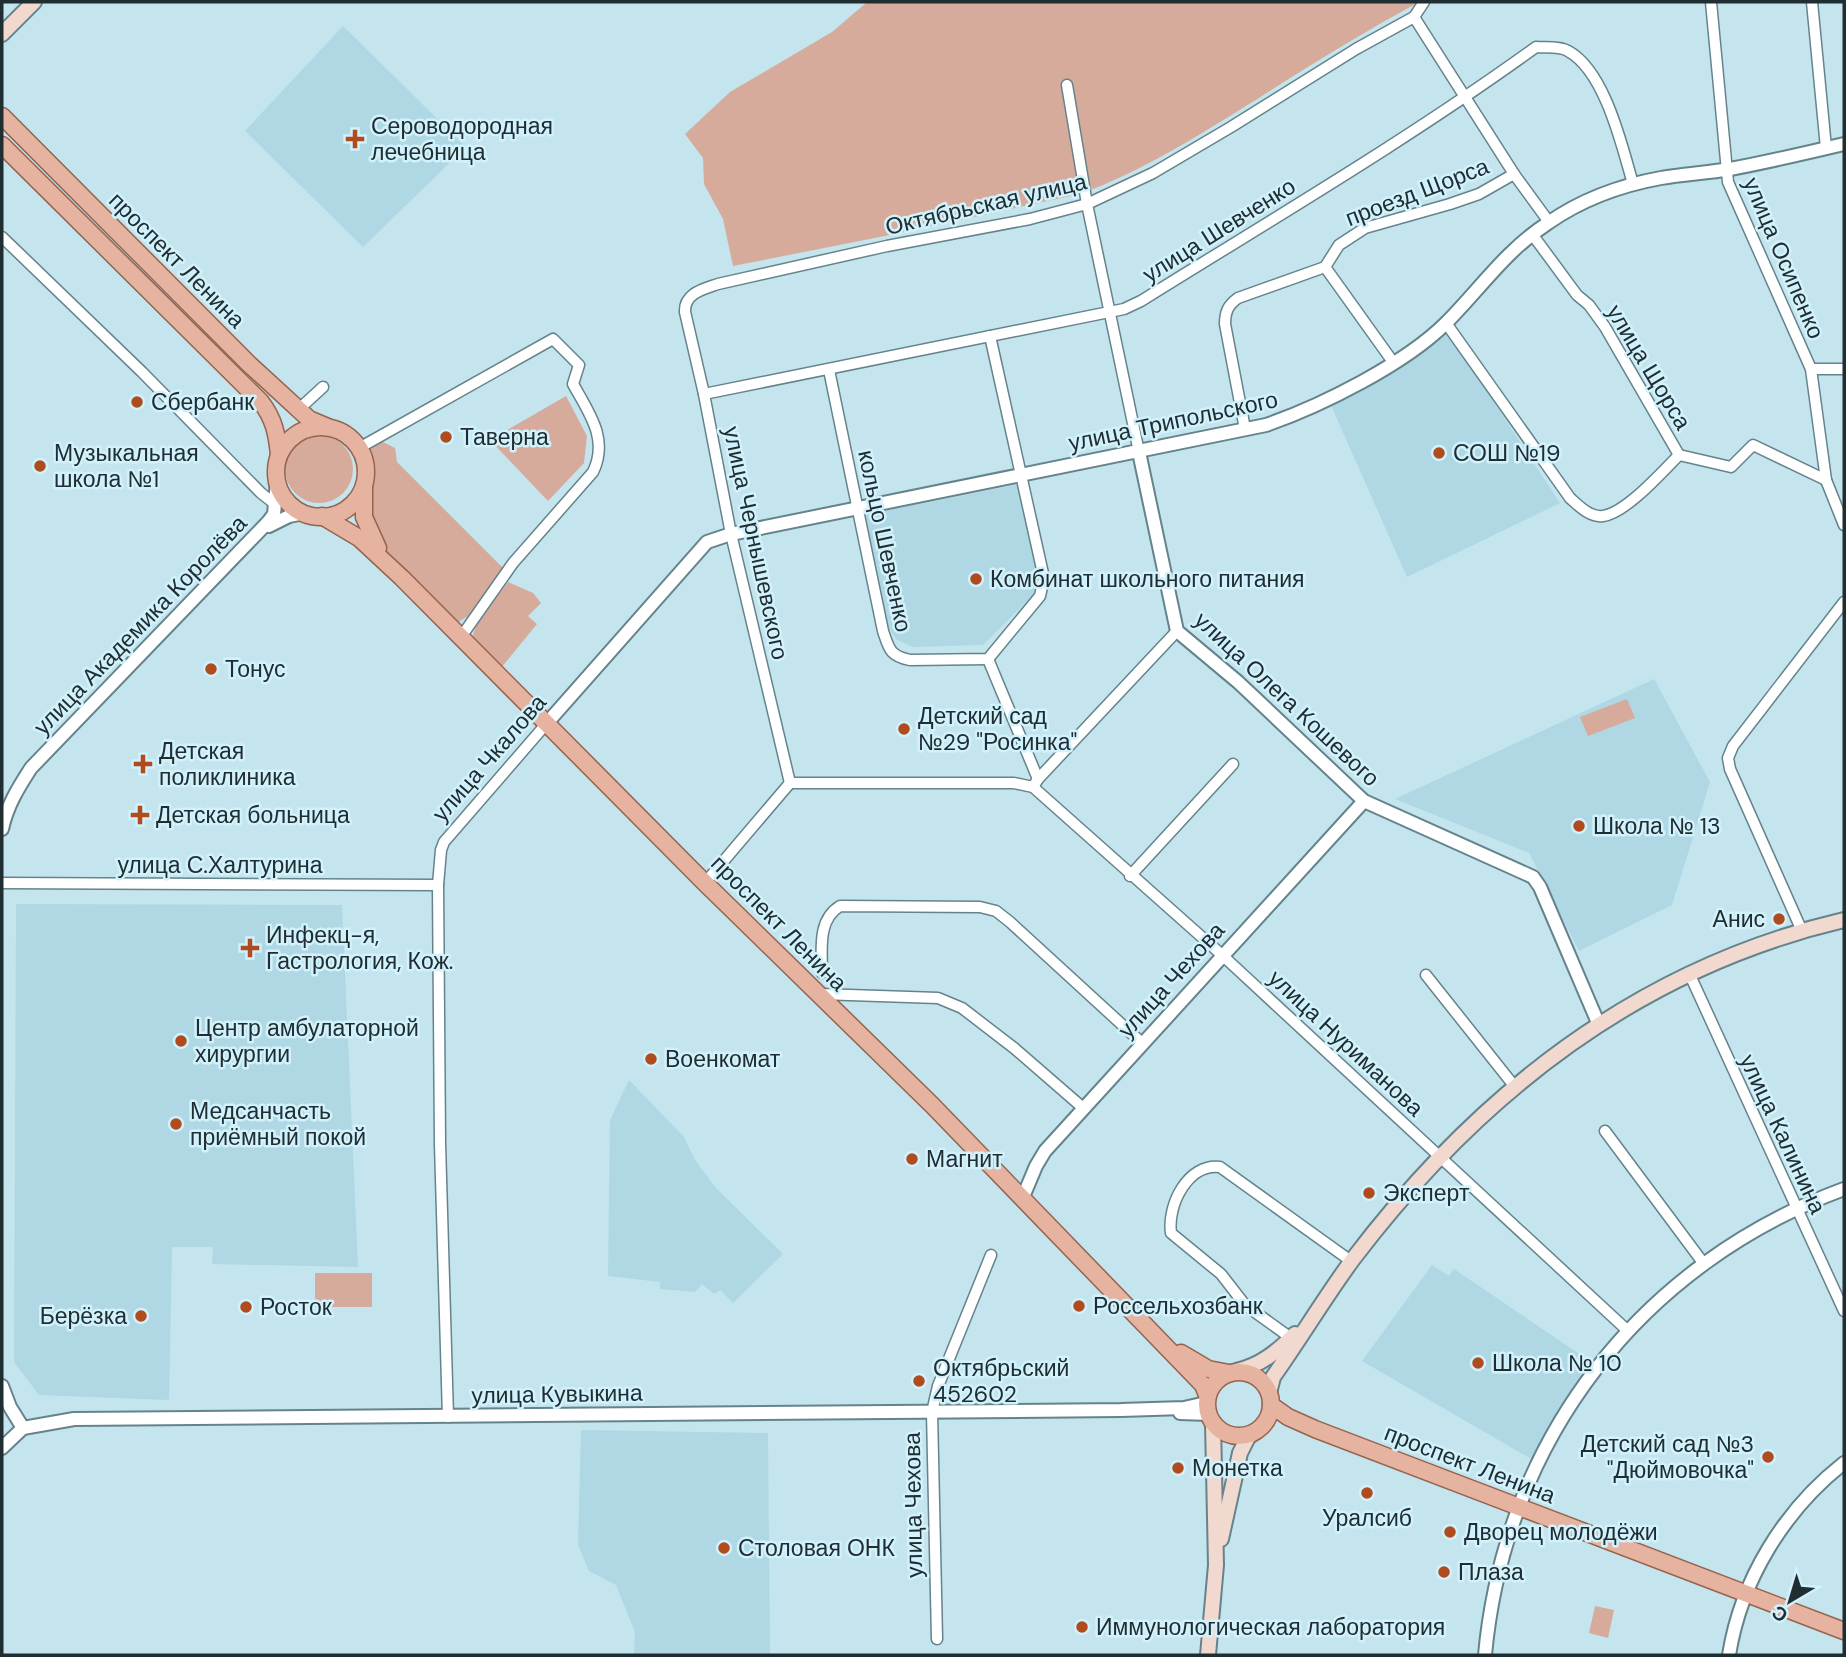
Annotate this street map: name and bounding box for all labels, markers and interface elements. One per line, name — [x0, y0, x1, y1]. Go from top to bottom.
place label: Сероводородная лечебница — [371, 111, 553, 167]
marker: Сероводородная лечебница — [345, 129, 365, 149]
street label: проезд Щорса — [1341, 151, 1493, 233]
street label: Октябрьская улица — [882, 166, 1090, 242]
street label: улица Шевченко — [1137, 171, 1301, 289]
street label: улица Осипенко — [1736, 173, 1832, 343]
street label: проспект Ленина — [103, 186, 252, 335]
street label: улица Щорса — [1600, 299, 1698, 435]
street label: улица Трипольского — [1066, 384, 1280, 458]
place label: Сбербанк — [151, 387, 255, 417]
marker: Сбербанк — [129, 394, 145, 410]
place label: Таверна — [460, 422, 549, 452]
street label: улица Чернышевского — [717, 423, 795, 663]
marker: Таверна — [438, 429, 454, 445]
place label: Музыкальная школа №1 — [54, 438, 199, 494]
place label: СОШ №19 — [1453, 438, 1561, 468]
marker: СОШ №19 — [1431, 445, 1447, 461]
street label: кольцо Шевченко — [851, 447, 919, 635]
marker: Музыкальная школа №1 — [32, 458, 48, 474]
street label: улица Академика Королёва — [27, 508, 253, 741]
place label: Комбинат школьного питания — [990, 564, 1305, 594]
marker: Комбинат школьного питания — [968, 571, 984, 587]
street label: улица Олега Кошевого — [1188, 605, 1386, 793]
place label: Тонус — [225, 654, 286, 684]
marker: Тонус — [203, 661, 219, 677]
street label: улица Чкалова — [425, 688, 553, 828]
place label: Детский сад №29 "Росинка" — [918, 701, 1077, 757]
marker: Детский сад №29 "Росинка" — [896, 721, 912, 737]
place label: Детская поликлиника — [159, 736, 296, 792]
marker: Детская поликлиника — [133, 754, 153, 774]
place label: Детская больница — [156, 800, 350, 830]
marker: Детская больница — [130, 805, 150, 825]
place label: Школа № 13 — [1593, 811, 1721, 841]
marker: Школа № 13 — [1571, 818, 1587, 834]
street label: проспект Ленина — [705, 849, 854, 998]
street label: улица С.Халтурина — [117, 850, 323, 880]
place label: Анис — [1713, 904, 1765, 934]
marker: Анис — [1771, 911, 1787, 927]
street label: улица Чехова — [1111, 916, 1231, 1044]
place label: Инфекц-я, Гастрология, Кож. — [266, 920, 453, 976]
marker: Инфекц-я, Гастрология, Кож. — [240, 938, 260, 958]
street label: улица Нуриманова — [1262, 963, 1430, 1123]
place label: Центр амбулаторной хирургии — [195, 1013, 419, 1069]
marker: Центр амбулаторной хирургии — [173, 1033, 189, 1049]
place label: Военкомат — [665, 1044, 781, 1074]
street label: улица Калинина — [1733, 1049, 1833, 1219]
marker: Военкомат — [643, 1051, 659, 1067]
place label: Медсанчасть приёмный покой — [190, 1096, 366, 1152]
marker: Медсанчасть приёмный покой — [168, 1116, 184, 1132]
place label: Магнит — [926, 1144, 1003, 1174]
marker: Магнит — [904, 1151, 920, 1167]
place label: Эксперт — [1383, 1178, 1470, 1208]
marker: Эксперт — [1361, 1185, 1377, 1201]
place label: Россельхозбанк — [1093, 1291, 1264, 1321]
place label: Росток — [260, 1292, 333, 1322]
marker: Россельхозбанк — [1071, 1298, 1087, 1314]
marker: Росток — [238, 1299, 254, 1315]
place label: Берёзка — [40, 1301, 127, 1331]
marker: Берёзка — [133, 1308, 149, 1324]
place label: Школа № 10 — [1492, 1348, 1622, 1378]
place label: Октябрьский 452602 — [933, 1353, 1069, 1409]
marker: Школа № 10 — [1470, 1355, 1486, 1371]
marker: Октябрьский 452602 — [911, 1373, 927, 1389]
street label: улица Кувыкина — [471, 1378, 643, 1410]
street label: проспект Ленина — [1380, 1418, 1560, 1510]
place label: Детский сад №3 "Дюймовочка" — [1581, 1429, 1754, 1485]
street label: улица Чехова — [897, 1432, 929, 1578]
marker: Детский сад №3 "Дюймовочка" — [1760, 1449, 1776, 1465]
place label: Монетка — [1192, 1453, 1283, 1483]
marker: Монетка — [1170, 1460, 1186, 1476]
marker: Уралсиб — [1359, 1485, 1375, 1501]
place label: Уралсиб — [1322, 1503, 1412, 1533]
place label: Дворец молодёжи — [1464, 1517, 1658, 1547]
marker: Дворец молодёжи — [1442, 1524, 1458, 1540]
place label: Столовая ОНК — [738, 1533, 895, 1563]
marker: Столовая ОНК — [716, 1540, 732, 1556]
place label: Плаза — [1458, 1557, 1524, 1587]
marker: Плаза — [1436, 1564, 1452, 1580]
north arrow — [1755, 1566, 1825, 1636]
text: С — [1767, 1600, 1793, 1628]
place label: Иммунологическая лаборатория — [1096, 1612, 1445, 1642]
marker: Иммунологическая лаборатория — [1074, 1619, 1090, 1635]

